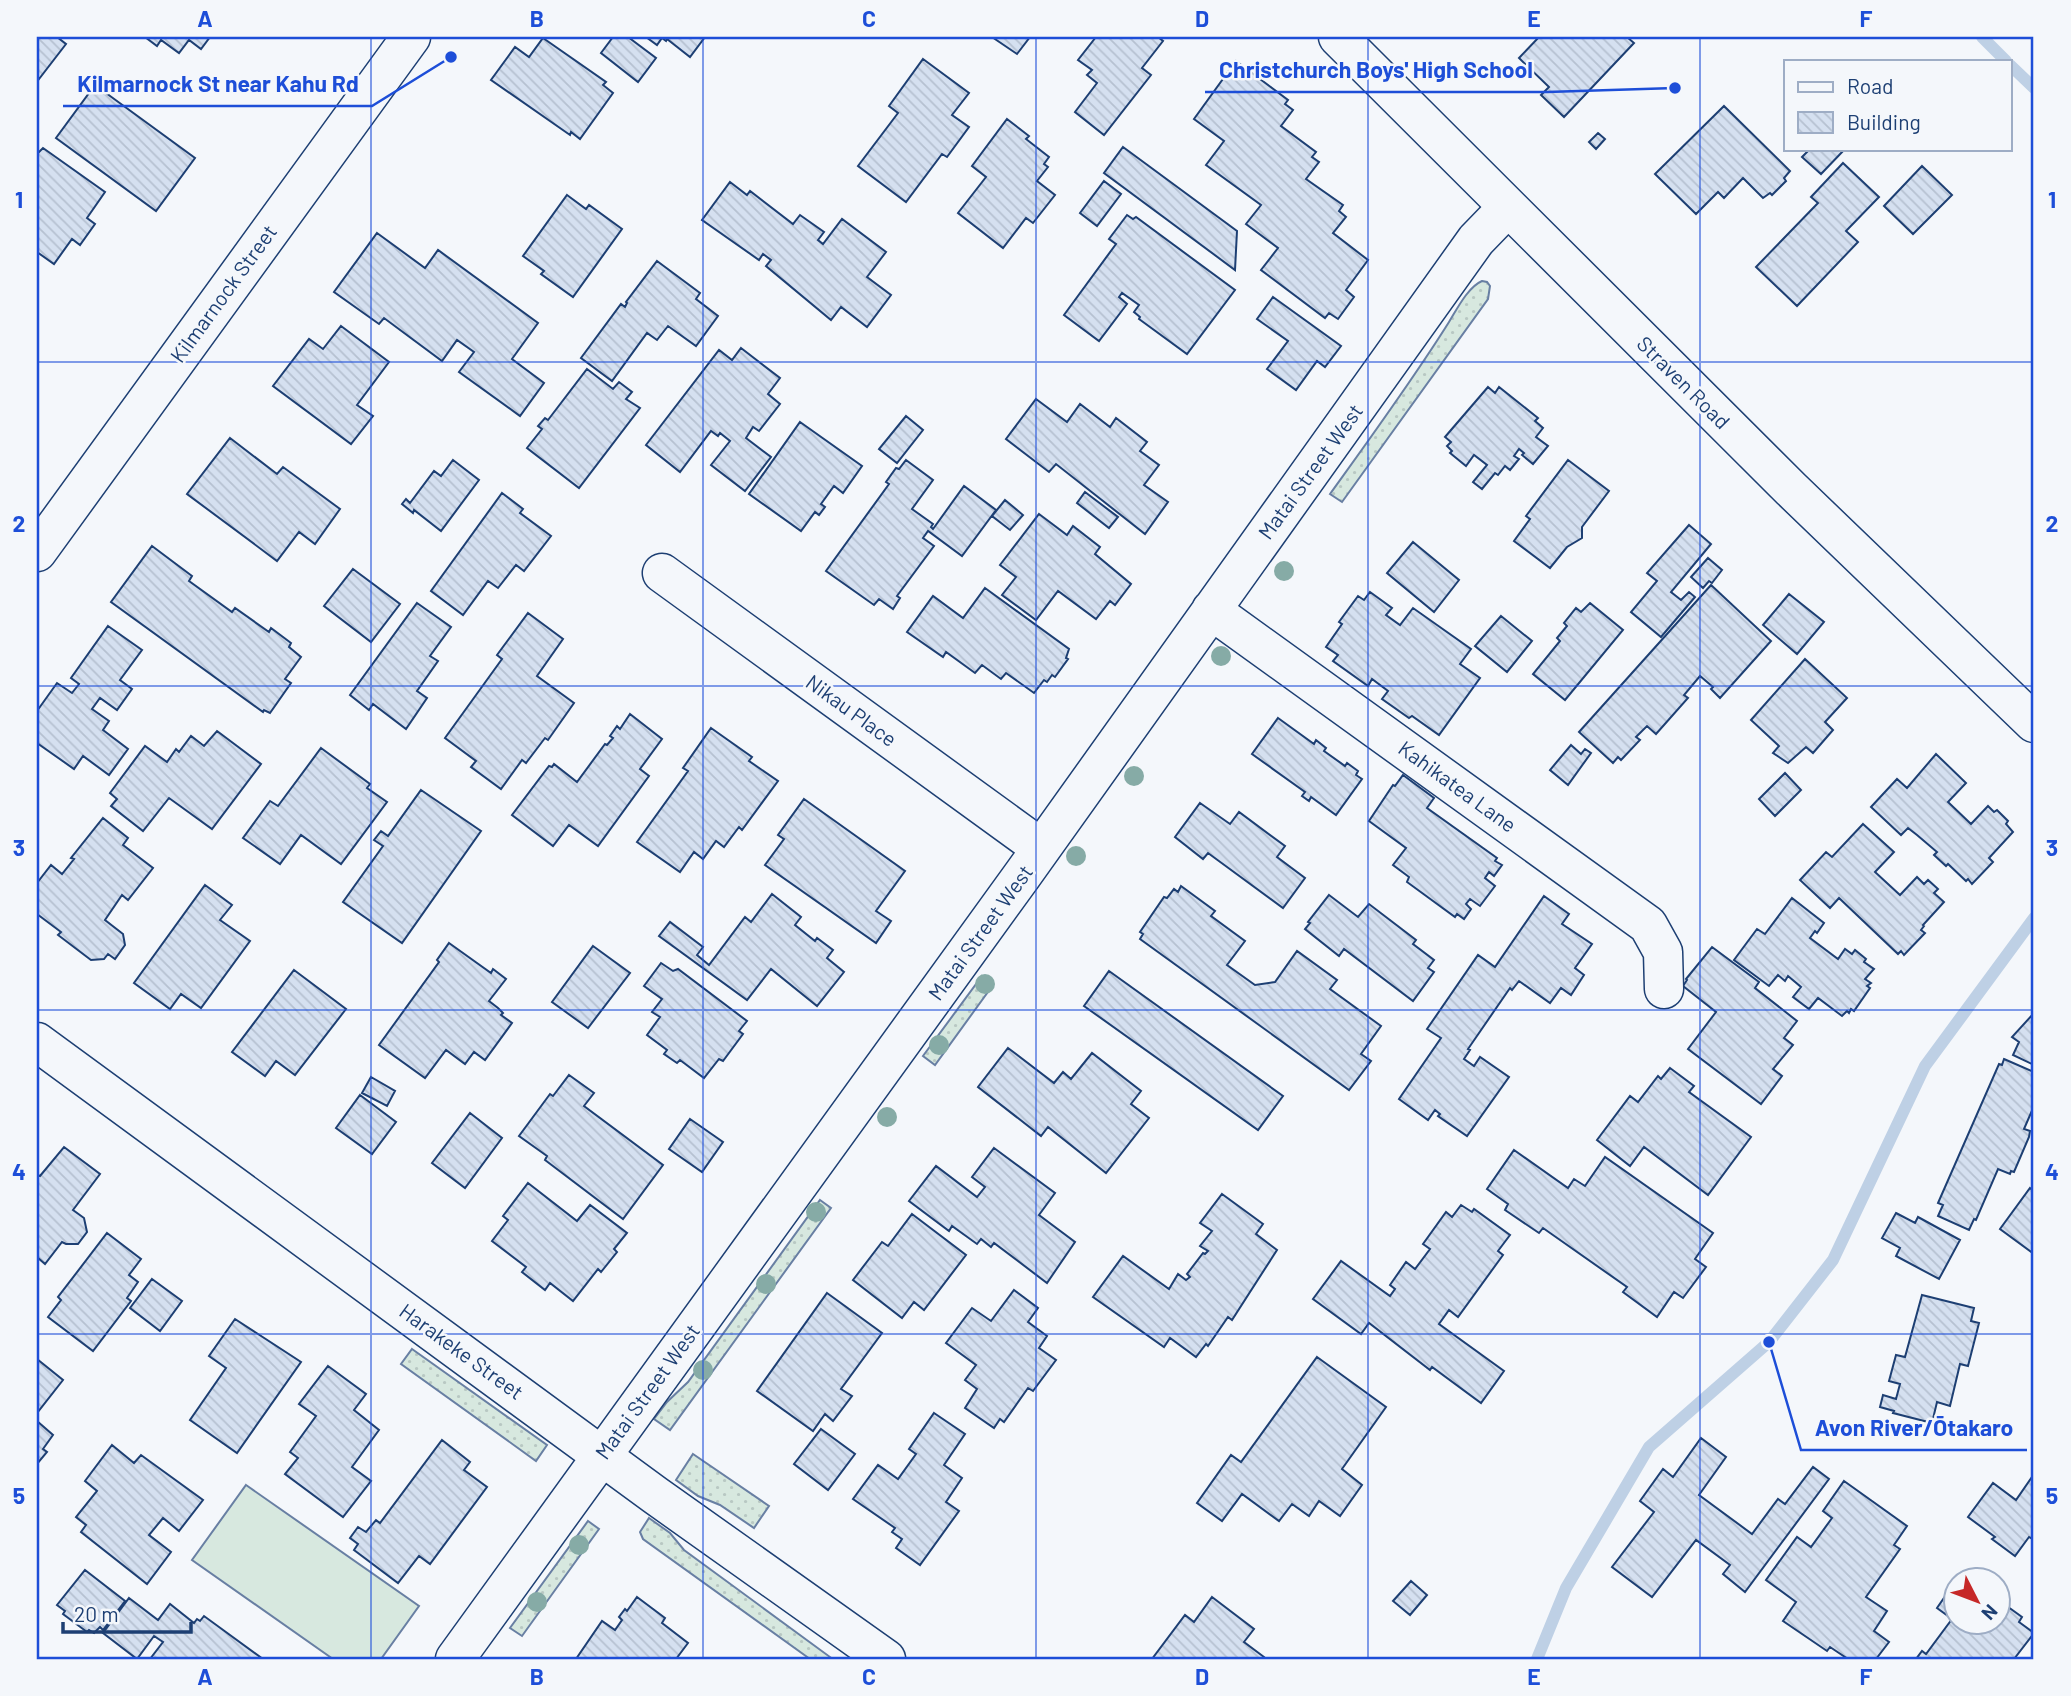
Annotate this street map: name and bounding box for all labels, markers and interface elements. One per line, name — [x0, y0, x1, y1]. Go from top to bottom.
text: A — [197, 4, 213, 32]
text: B — [530, 4, 544, 32]
text: C — [862, 4, 876, 32]
text: D — [1195, 4, 1209, 32]
text: E — [1527, 4, 1541, 32]
text: F — [1860, 4, 1873, 32]
callout: Christchurch Boys' High School — [1205, 48, 1547, 92]
text: Christchurch Boys' High School — [1219, 55, 1533, 83]
legend — [1784, 60, 2011, 150]
callout: Kilmarnock St near Kahu Rd — [63, 62, 372, 106]
text: Kilmarnock St near Kahu Rd — [77, 69, 359, 97]
text: Road — [1847, 73, 1893, 98]
text: Building — [1847, 109, 1921, 134]
text: 1 — [15, 185, 23, 213]
text: 1 — [2048, 185, 2056, 213]
street label: Kilmarnock Street — [164, 219, 281, 367]
street label: Straven Road — [1632, 330, 1736, 434]
street label: Matai Street West — [1252, 399, 1367, 544]
text: 2 — [13, 509, 25, 537]
text: 2 — [2046, 509, 2058, 537]
street label: Nikau Place — [802, 668, 902, 751]
street label: Kahikatea Lane — [1394, 735, 1522, 837]
text: 3 — [13, 833, 25, 861]
text: 3 — [2046, 833, 2058, 861]
street label: Matai Street West — [922, 860, 1037, 1005]
text: 4 — [12, 1157, 26, 1185]
text: 4 — [2045, 1157, 2059, 1185]
street label: Harakeke Street — [395, 1297, 529, 1404]
street label: Matai Street West — [589, 1319, 704, 1464]
callout: Avon River/Ōtakaro — [1801, 1406, 2027, 1450]
text: Avon River/Ōtakaro — [1815, 1413, 2013, 1441]
text: 5 — [13, 1481, 25, 1509]
text: 5 — [2046, 1481, 2058, 1509]
north arrow — [1941, 1566, 2011, 1636]
scale bar — [63, 1591, 191, 1635]
text: N — [1977, 1600, 2003, 1625]
text: 20 m — [74, 1601, 119, 1626]
text: A — [197, 1662, 213, 1690]
text: B — [530, 1662, 544, 1690]
text: C — [862, 1662, 876, 1690]
text: D — [1195, 1662, 1209, 1690]
text: E — [1527, 1662, 1541, 1690]
text: F — [1860, 1662, 1873, 1690]

